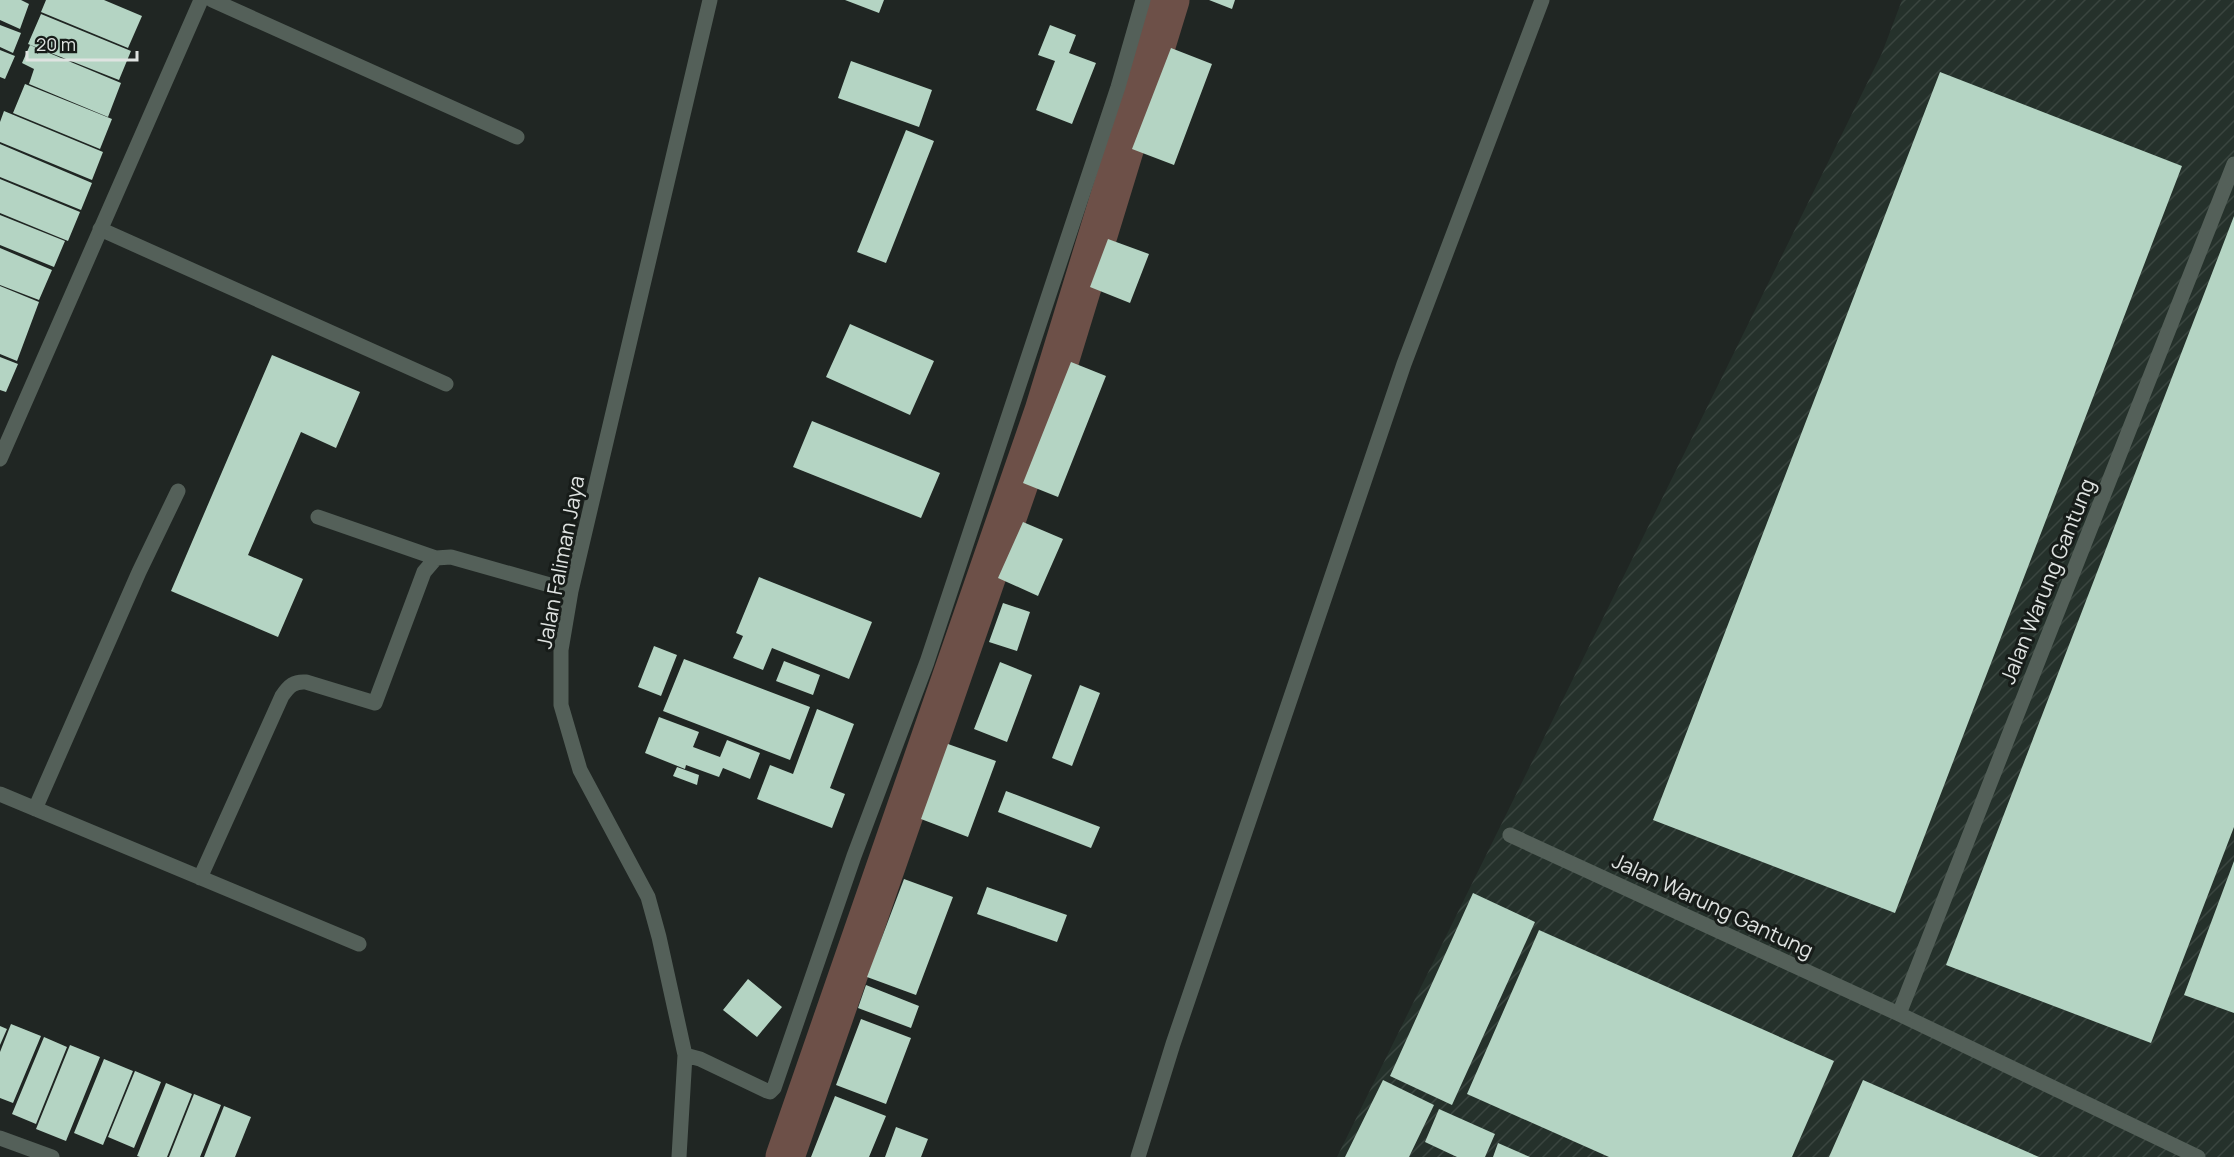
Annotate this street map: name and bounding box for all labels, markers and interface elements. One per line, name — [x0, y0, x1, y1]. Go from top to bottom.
scale bar — [27, 24, 136, 62]
text: 20 m — [36, 32, 76, 56]
street label: Jalan Faliman Jaya — [530, 473, 590, 651]
street label: Jalan Warung Gantung — [1993, 474, 2101, 688]
street label: Jalan Warung Gantung — [1608, 846, 1818, 964]

